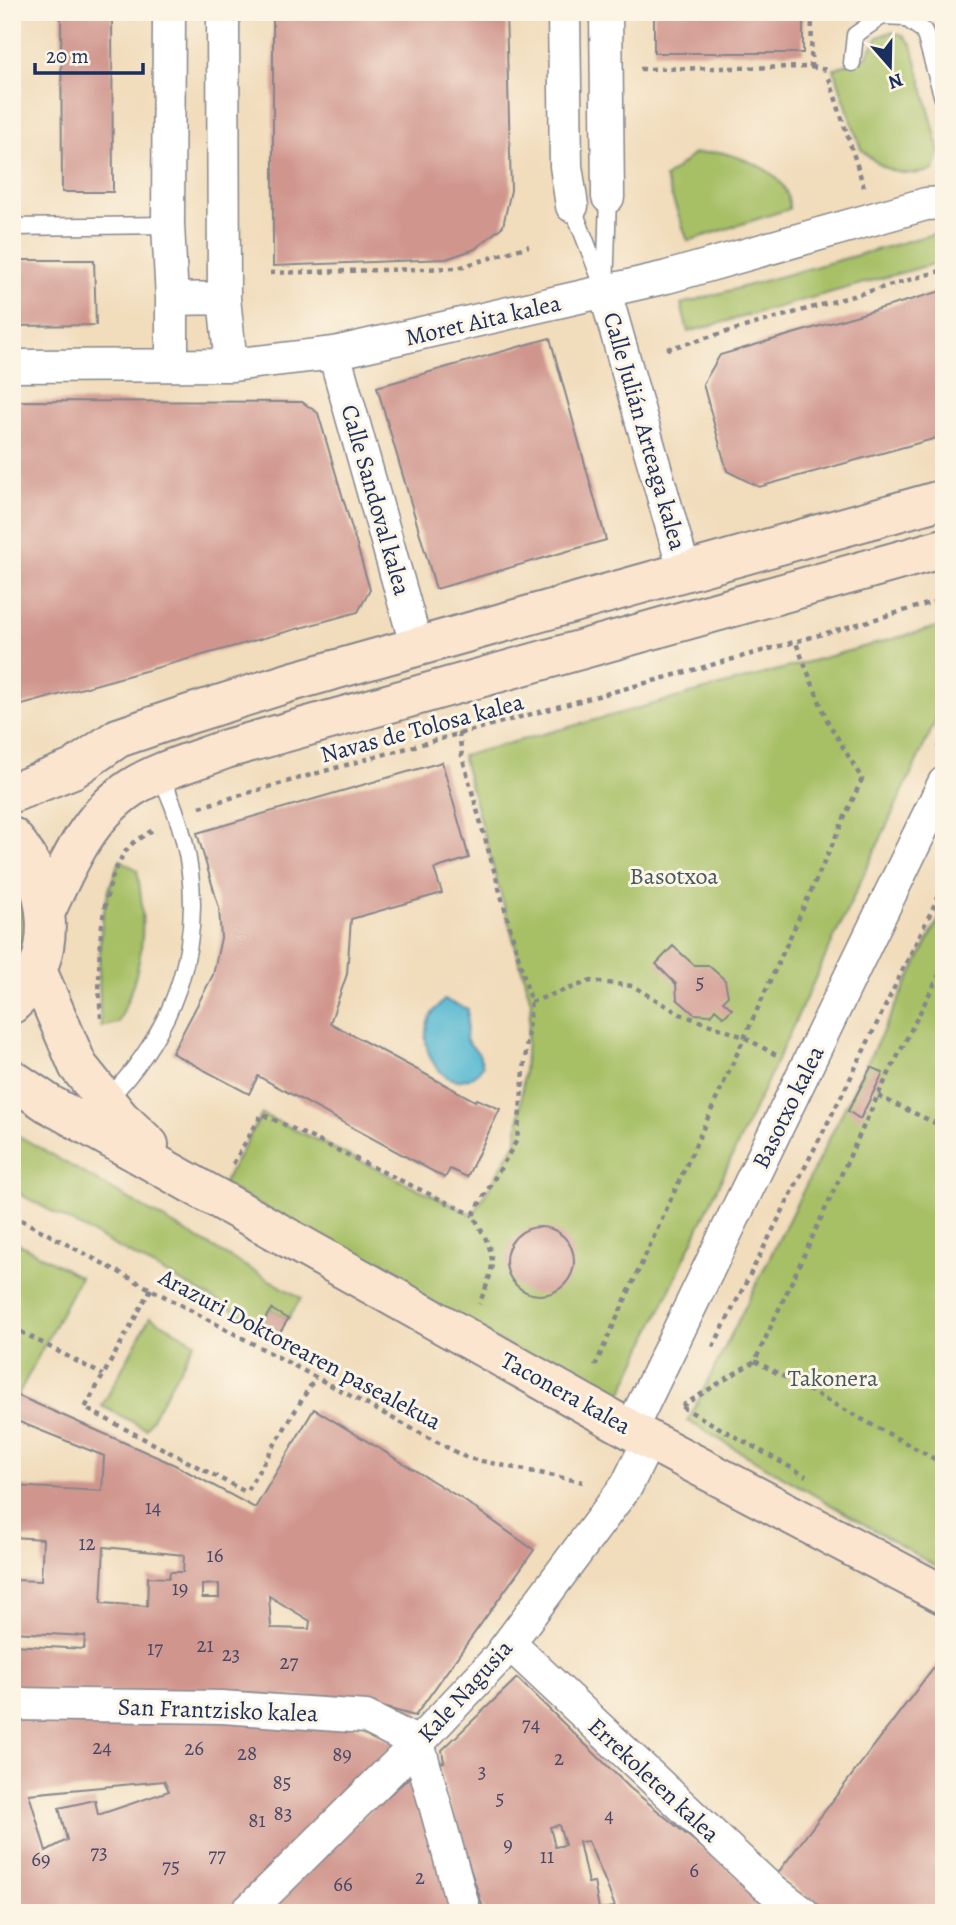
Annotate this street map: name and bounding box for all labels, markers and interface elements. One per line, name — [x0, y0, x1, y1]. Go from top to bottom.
scale bar — [35, 32, 144, 76]
north arrow — [855, 32, 925, 102]
text: 20 m — [46, 42, 89, 70]
text: N — [884, 66, 906, 96]
street label: Moret Aita kalea — [402, 286, 565, 353]
street label: Calle Julián Arteaga kalea — [596, 308, 694, 554]
street label: Calle Sandoval kalea — [333, 401, 419, 600]
street label: Navas de Tolosa kalea — [317, 685, 528, 771]
park label: Basotxoa — [629, 860, 719, 892]
house number: 5 — [695, 968, 705, 996]
street label: Basotxo kalea — [744, 1039, 832, 1174]
street label: Arazuri Doktorearen pasealekua — [152, 1260, 448, 1438]
street label: Taconera kalea — [495, 1344, 637, 1442]
park label: Takonera — [788, 1362, 879, 1394]
house number: 14 — [145, 1493, 161, 1521]
house number: 12 — [78, 1529, 96, 1557]
house number: 16 — [207, 1541, 224, 1569]
house number: 19 — [172, 1574, 188, 1602]
house number: 21 — [196, 1631, 214, 1659]
street label: Kale Nagusia — [410, 1632, 520, 1749]
house number: 17 — [147, 1634, 163, 1662]
house number: 23 — [222, 1640, 240, 1668]
house number: 27 — [280, 1648, 299, 1676]
street label: San Frantzisko kalea — [117, 1691, 319, 1730]
house number: 74 — [522, 1710, 540, 1738]
street label: Errekoleten kalea — [581, 1711, 727, 1850]
house number: 24 — [92, 1733, 112, 1761]
house number: 26 — [184, 1734, 204, 1762]
house number: 28 — [237, 1739, 257, 1767]
house number: 89 — [332, 1740, 352, 1768]
house number: 2 — [554, 1744, 564, 1772]
house number: 3 — [478, 1757, 486, 1785]
house number: 85 — [272, 1768, 292, 1796]
house number: 5 — [495, 1784, 505, 1812]
house number: 83 — [274, 1799, 292, 1827]
house number: 4 — [604, 1801, 614, 1829]
house number: 81 — [248, 1806, 266, 1834]
house number: 9 — [503, 1830, 513, 1858]
house number: 73 — [90, 1838, 108, 1866]
house number: 77 — [208, 1841, 226, 1869]
house number: 11 — [540, 1842, 554, 1870]
house number: 69 — [31, 1845, 51, 1873]
house number: 75 — [162, 1852, 180, 1880]
house number: 6 — [689, 1856, 699, 1884]
house number: 2 — [415, 1863, 425, 1891]
house number: 66 — [333, 1870, 353, 1898]

